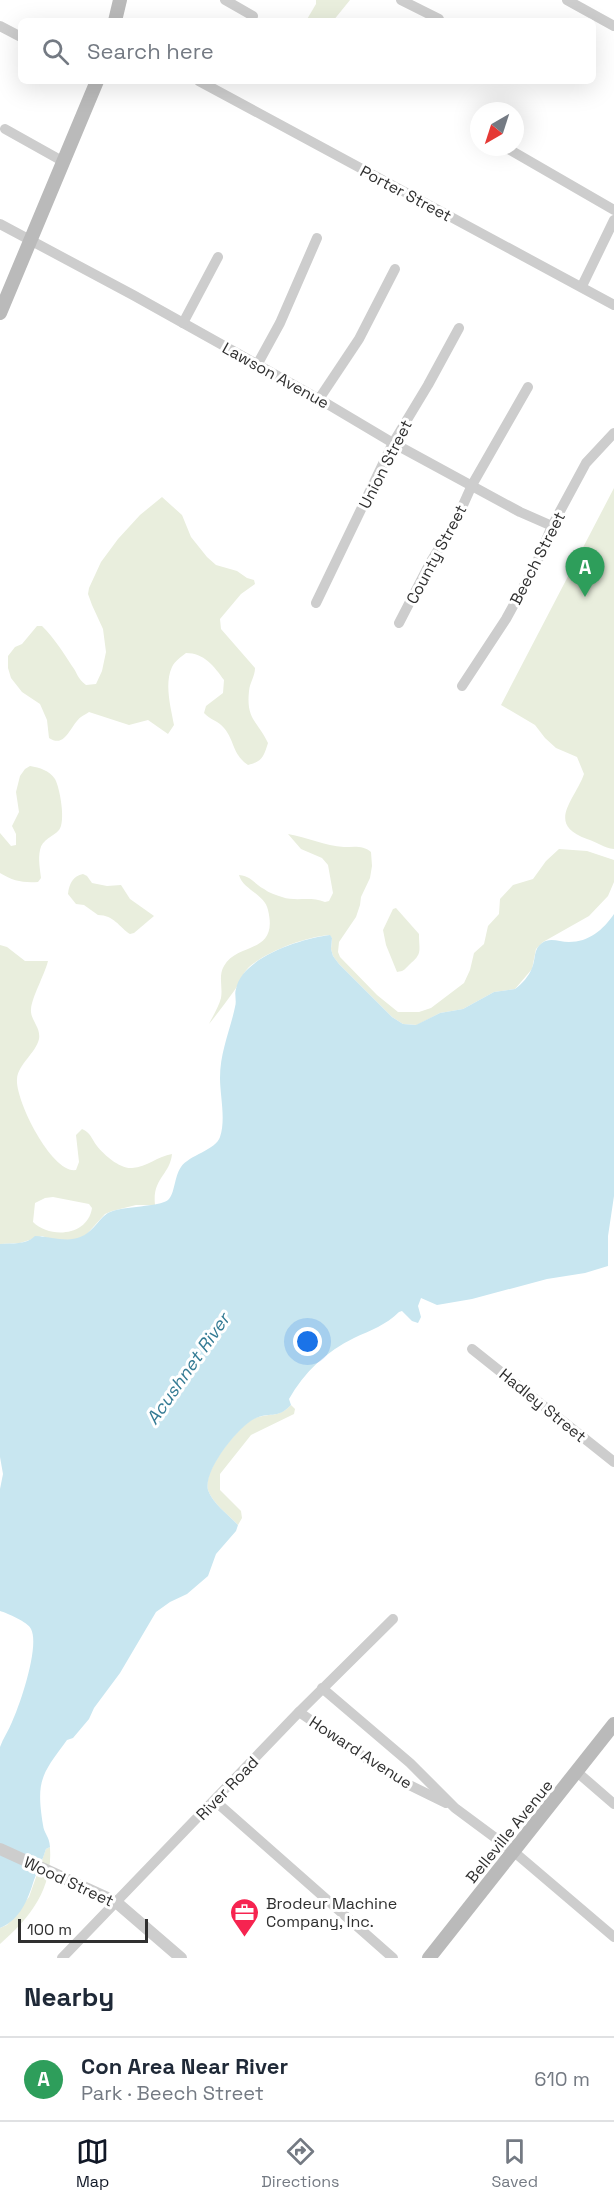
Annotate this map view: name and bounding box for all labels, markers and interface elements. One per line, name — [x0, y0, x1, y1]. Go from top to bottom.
search box — [18, 18, 596, 84]
icon: search — [39, 35, 72, 68]
text: Search here — [87, 37, 214, 65]
north arrow — [470, 102, 524, 156]
street label: Porter Street — [356, 160, 455, 226]
street label: Lawson Avenue — [219, 337, 333, 413]
street label: Union Street — [354, 416, 417, 512]
street label: County Street — [401, 501, 471, 608]
street label: Beech Street — [505, 508, 570, 608]
pin: A — [566, 548, 604, 597]
water label: Acushnet River — [141, 1307, 236, 1429]
your location — [293, 1327, 322, 1356]
street label: Hadley Street — [495, 1364, 590, 1447]
street label: Howard Avenue — [305, 1711, 416, 1794]
street label: River Road — [192, 1752, 263, 1825]
street label: Belleville Avenue — [461, 1775, 558, 1887]
street label: Wood Street — [20, 1851, 117, 1911]
place label: Brodeur Machine Company, Inc. — [266, 1893, 397, 1932]
office icon: Brodeur Machine Company, Inc. — [229, 1896, 261, 1938]
scale bar — [18, 1916, 148, 1944]
text: 100 m — [27, 1919, 72, 1940]
text: Nearby — [24, 1980, 114, 2014]
text: Con Area Near River — [81, 2052, 288, 2080]
text: A — [37, 2066, 50, 2092]
text: 610 m — [534, 2066, 590, 2092]
text: Park · Beech Street — [81, 2080, 264, 2106]
tab: Map — [76, 2135, 109, 2192]
tab: Directions — [261, 2135, 340, 2192]
tab: Saved — [491, 2135, 538, 2192]

